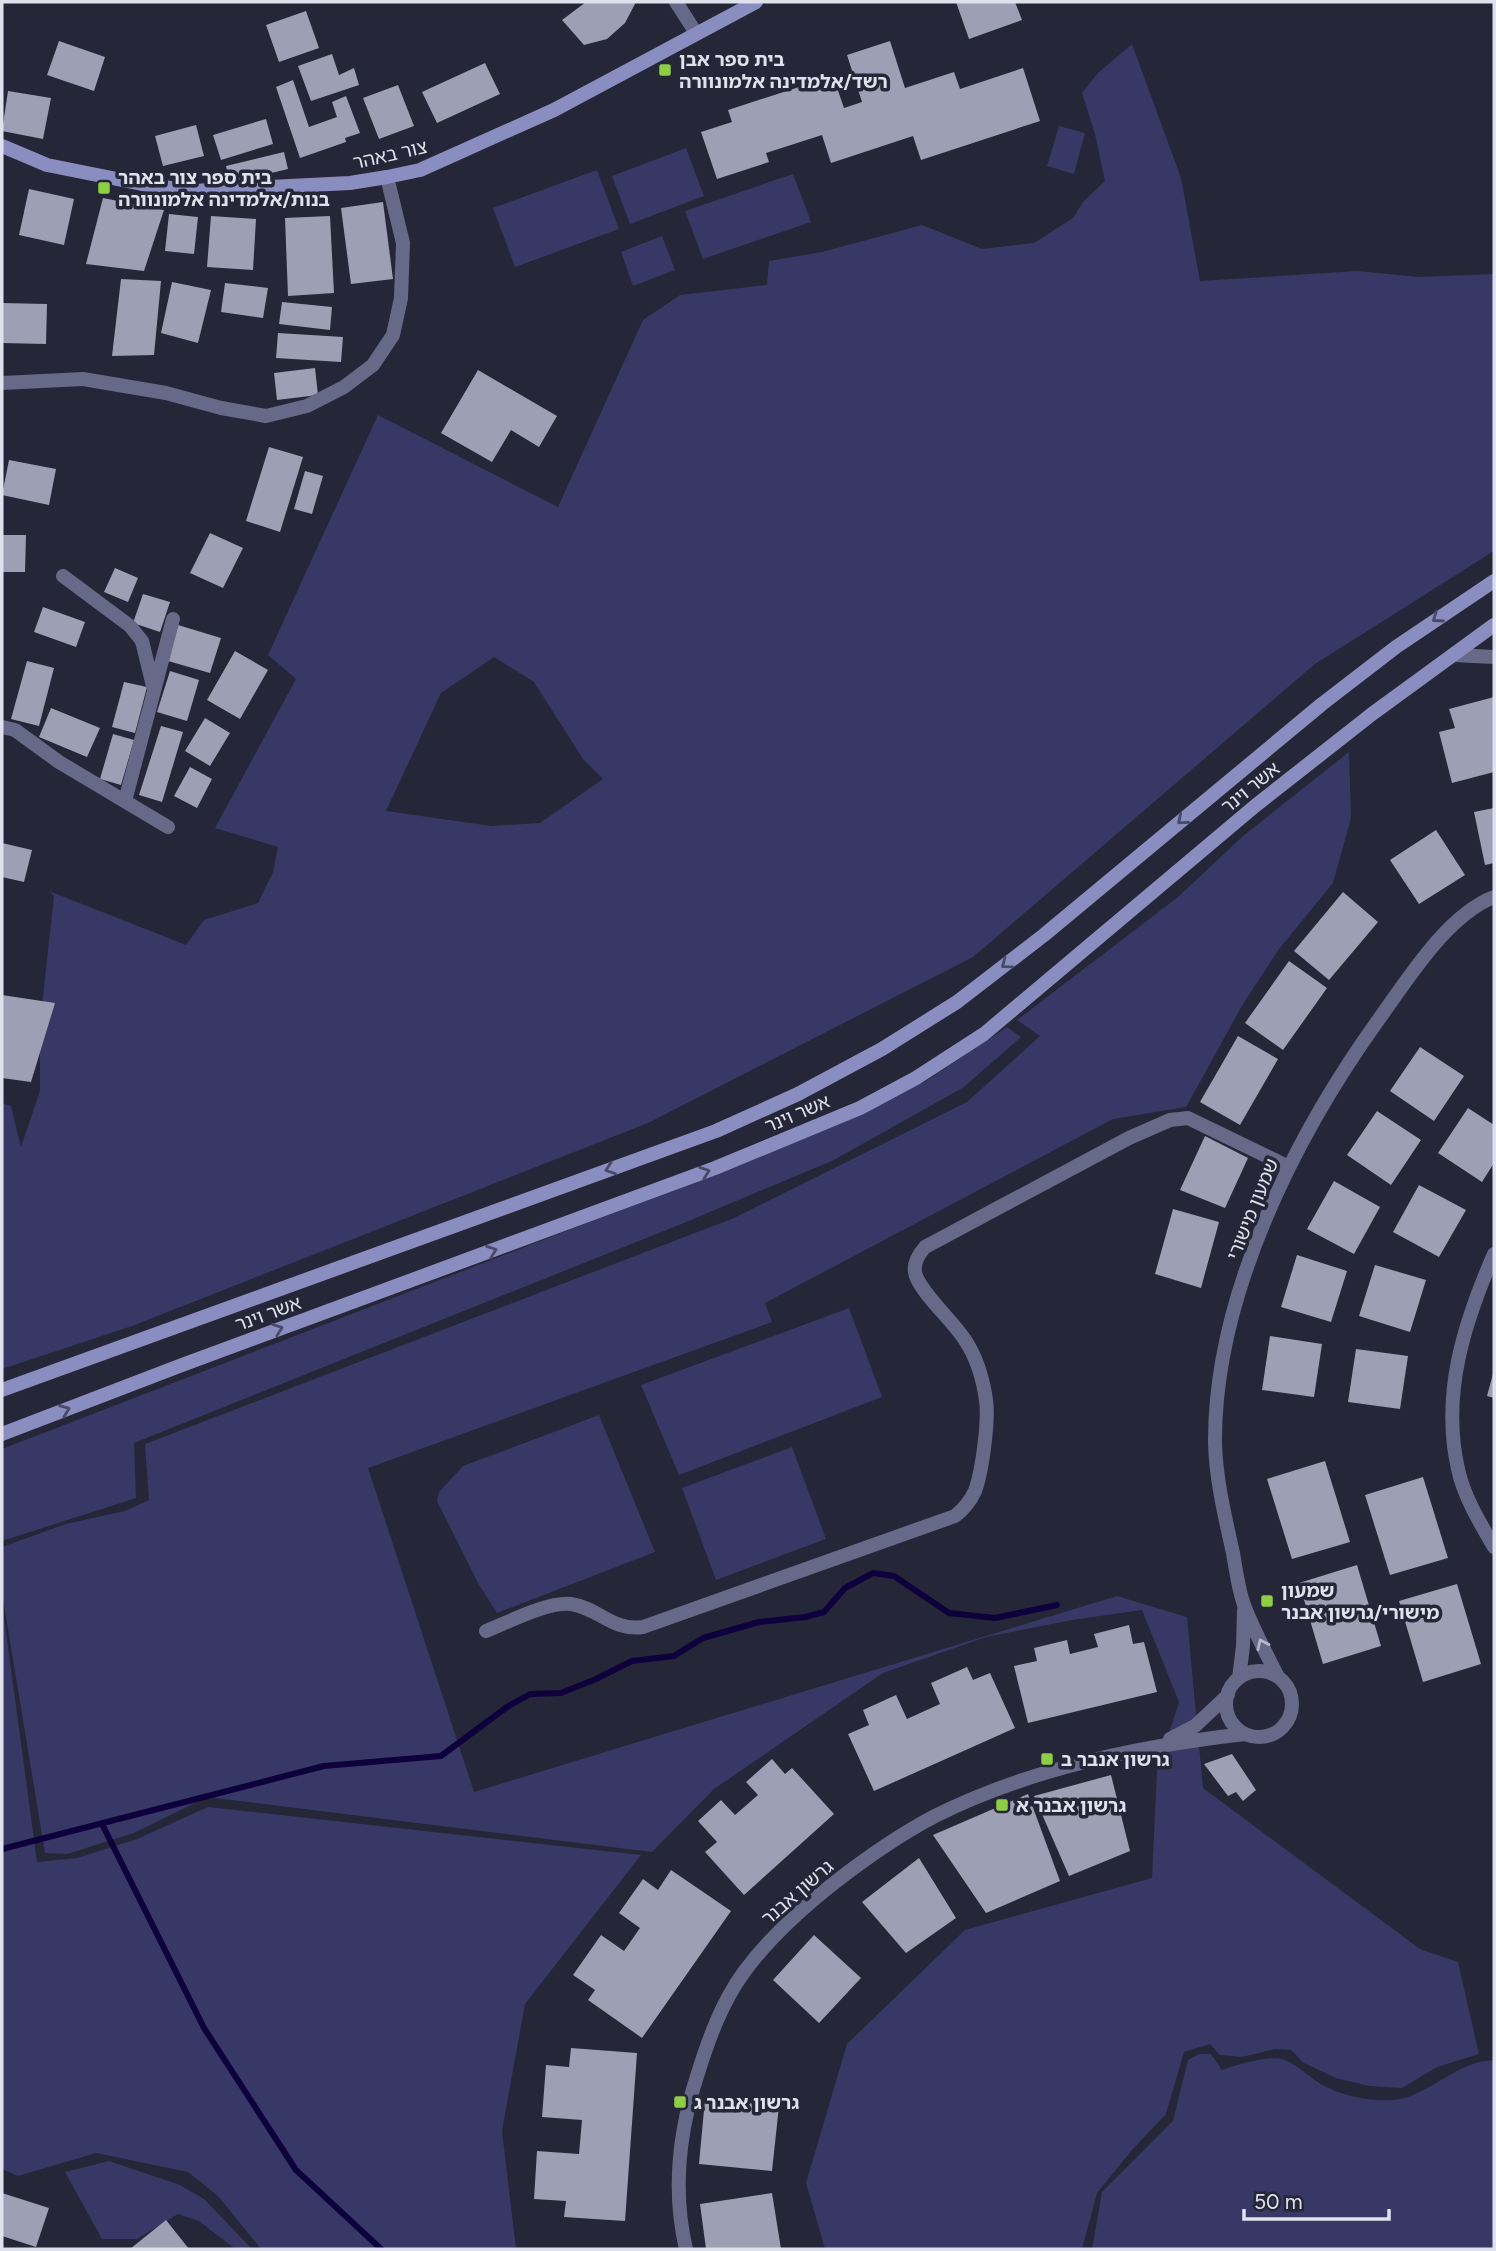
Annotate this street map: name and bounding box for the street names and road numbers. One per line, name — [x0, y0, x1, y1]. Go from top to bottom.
street label: צור באהר — [351, 135, 429, 174]
street label: אשר וינר — [1216, 757, 1284, 818]
street label: אשר וינר — [761, 1090, 833, 1137]
street label: שמעון מישורי — [1222, 1155, 1283, 1263]
street label: אשר וינר — [232, 1291, 304, 1336]
street label: גרשון אבנר — [757, 1855, 838, 1930]

